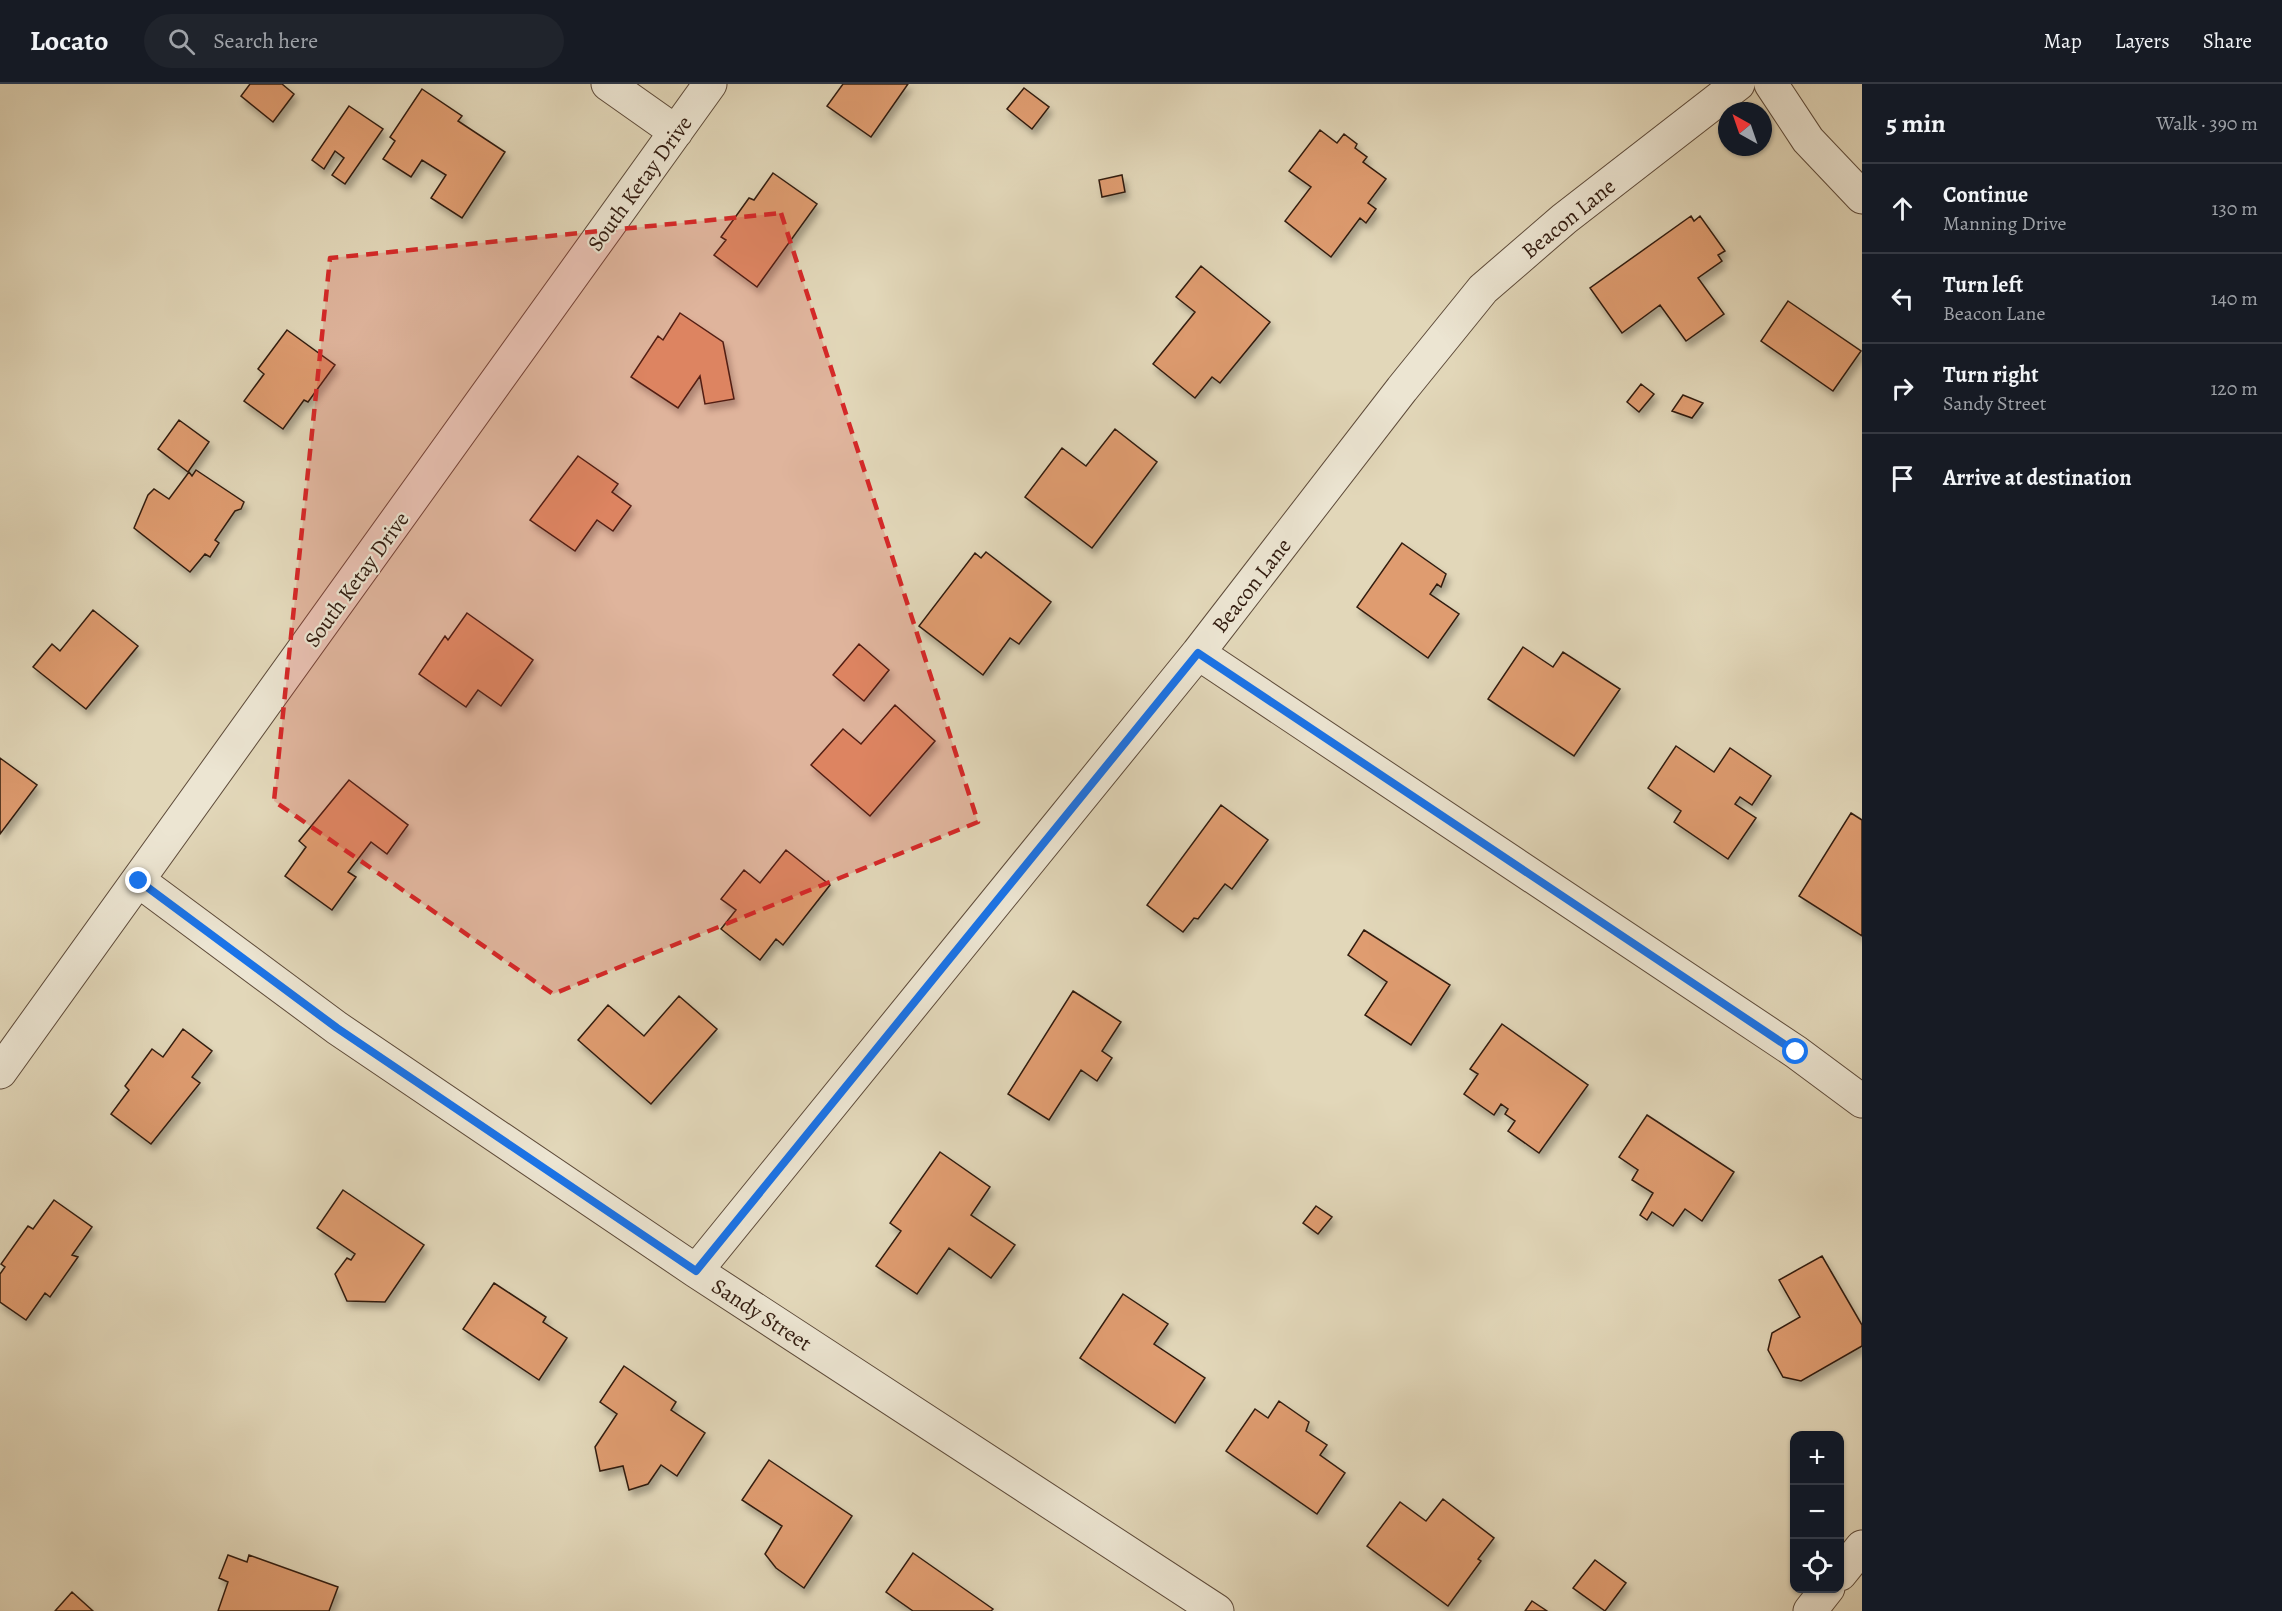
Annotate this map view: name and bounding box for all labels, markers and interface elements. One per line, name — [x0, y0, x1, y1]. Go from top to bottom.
search box — [144, 14, 564, 68]
text: Locato — [30, 22, 108, 60]
icon: search — [165, 25, 198, 58]
text: Search here — [213, 26, 318, 56]
text: Map — [2043, 27, 2082, 55]
text: Layers — [2115, 27, 2170, 55]
text: Share — [2203, 27, 2252, 55]
north arrow — [1718, 102, 1772, 156]
text: 5 min — [1886, 106, 1946, 141]
street label: South Ketay Drive — [580, 110, 699, 258]
text: Walk · 390 m — [2156, 110, 2258, 137]
street label: Beacon Lane — [1515, 172, 1622, 266]
text: Continue — [1943, 180, 2028, 210]
icon: ahead — [1886, 192, 1919, 225]
text: 130 m — [2212, 195, 2258, 222]
text: Manning Drive — [1943, 210, 2066, 237]
text: Turn left — [1943, 270, 2023, 300]
icon: left — [1886, 282, 1919, 315]
text: 140 m — [2211, 285, 2258, 312]
text: Beacon Lane — [1943, 300, 2045, 327]
text: Turn right — [1943, 360, 2039, 390]
icon: right — [1886, 372, 1919, 405]
text: 120 m — [2210, 375, 2258, 402]
text: Sandy Street — [1943, 390, 2046, 417]
icon: arrive — [1886, 462, 1919, 495]
text: Arrive at destination — [1943, 463, 2132, 493]
street label: South Ketay Drive — [297, 506, 416, 654]
street label: Beacon Lane — [1205, 532, 1298, 639]
route end — [125, 867, 151, 893]
route start — [1782, 1038, 1808, 1064]
street label: Sandy Street — [706, 1271, 817, 1358]
map controls — [1790, 1431, 1844, 1593]
button: + — [1790, 1431, 1844, 1485]
button: − — [1790, 1485, 1844, 1539]
button: locate — [1790, 1539, 1844, 1593]

